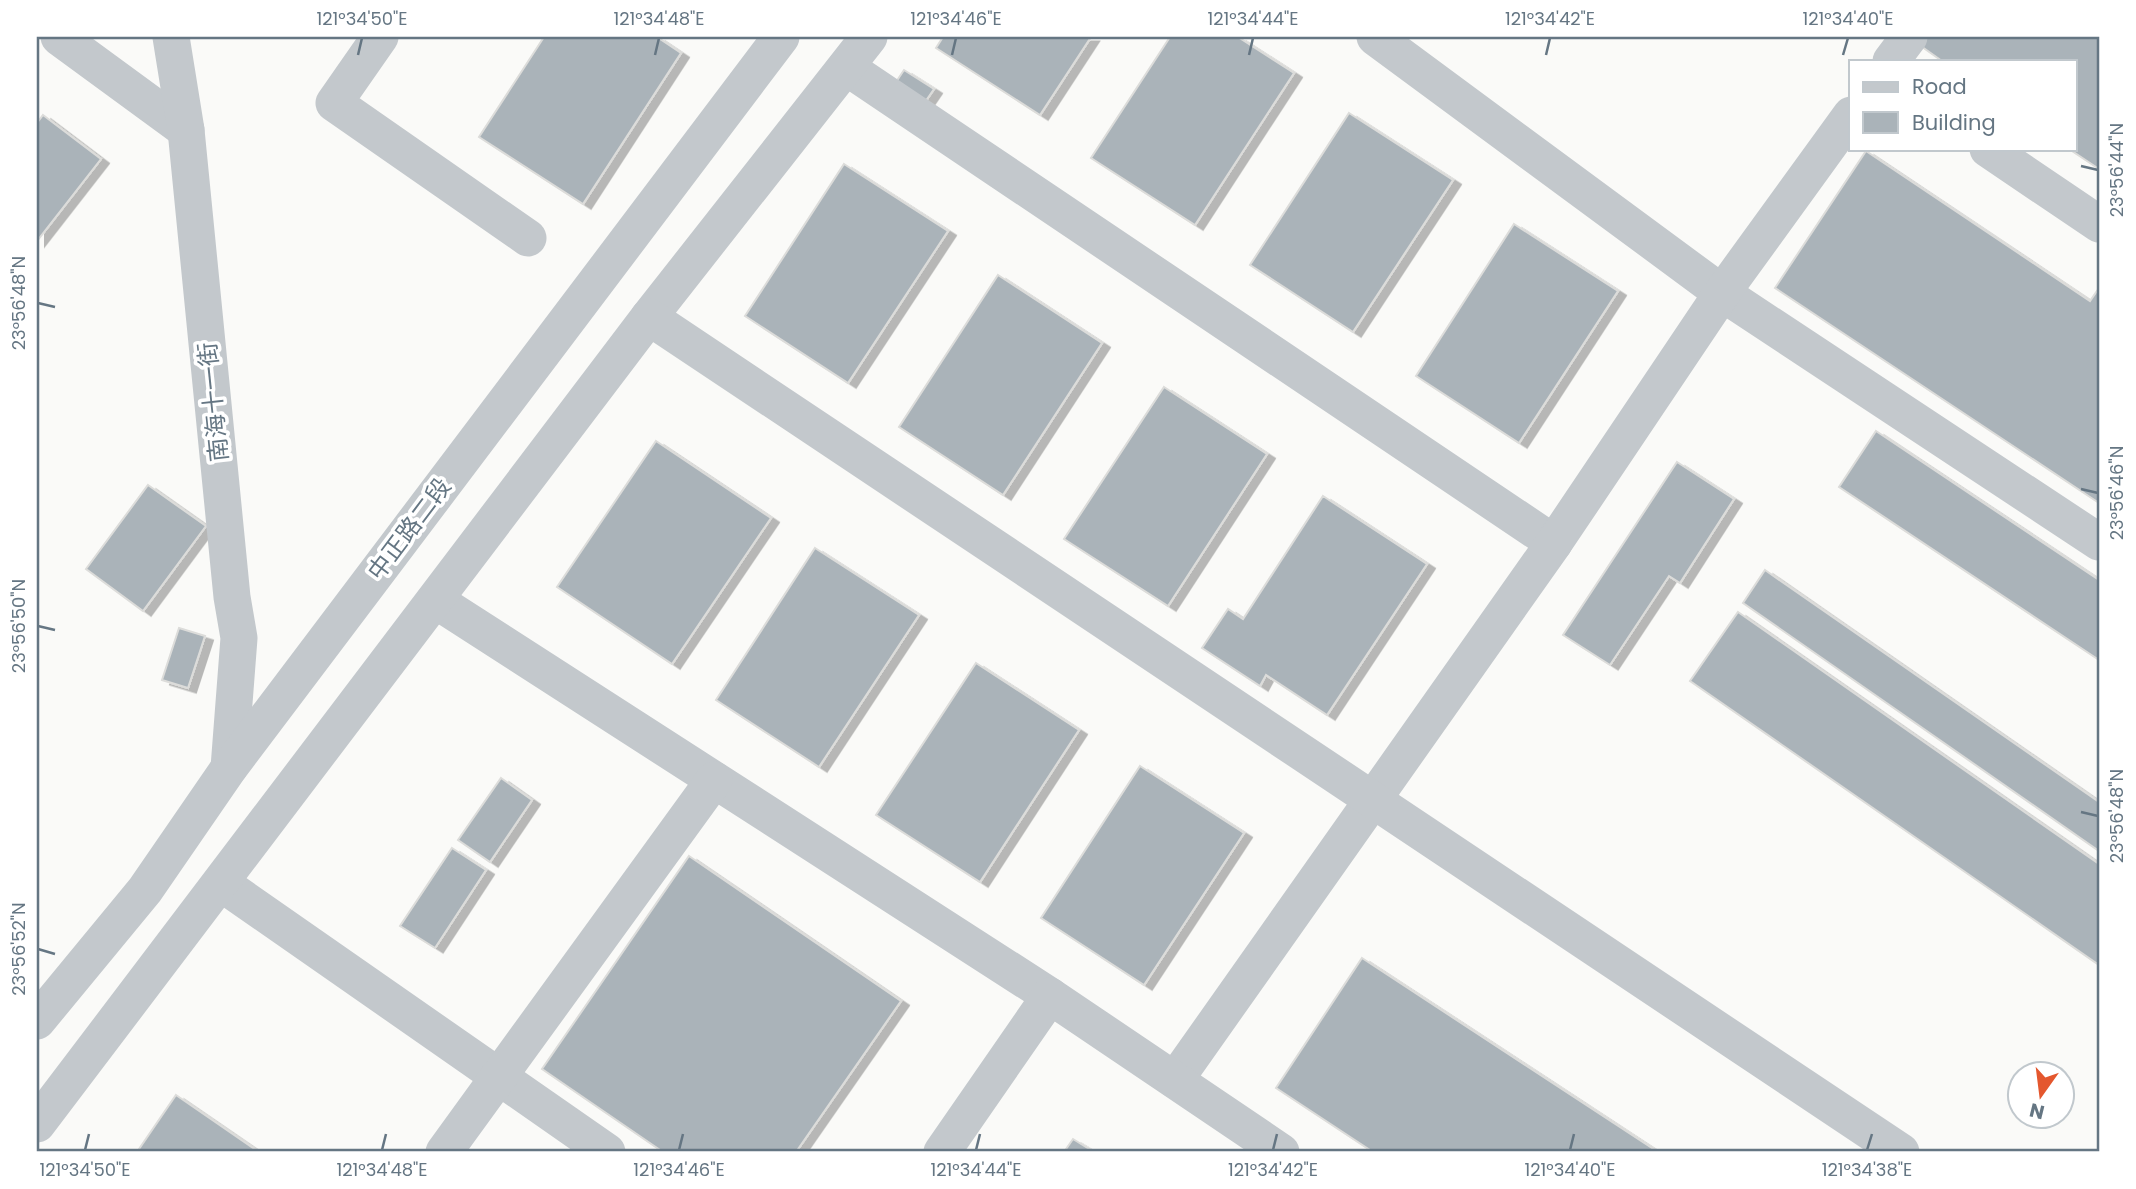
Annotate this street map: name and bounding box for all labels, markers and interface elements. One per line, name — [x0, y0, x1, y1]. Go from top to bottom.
text: 121°34'50"E — [316, 6, 408, 31]
text: 121°34'48"E — [613, 6, 705, 31]
text: 121°34'46"E — [910, 6, 1002, 31]
text: 121°34'44"E — [1207, 6, 1299, 31]
text: 121°34'42"E — [1505, 6, 1595, 31]
text: 121°34'40"E — [1802, 6, 1894, 31]
legend — [1849, 60, 2076, 150]
text: Road — [1912, 72, 1967, 101]
text: Building — [1912, 108, 1996, 137]
text: 23°56'44"N — [2104, 123, 2129, 217]
text: 23°56'48"N — [6, 256, 31, 350]
street label: 南海十一街 — [190, 341, 236, 463]
text: 23°56'46"N — [2104, 446, 2129, 540]
street label: 中正路二段 — [360, 471, 458, 587]
text: 23°56'50"N — [6, 579, 31, 673]
text: 23°56'48"N — [2104, 769, 2129, 863]
text: 23°56'52"N — [6, 902, 31, 996]
north arrow — [2007, 1060, 2076, 1130]
text: N — [2027, 1096, 2047, 1126]
text: 121°34'50"E — [39, 1157, 131, 1182]
text: 121°34'48"E — [336, 1157, 428, 1182]
text: 121°34'46"E — [633, 1157, 725, 1182]
text: 121°34'44"E — [930, 1157, 1022, 1182]
text: 121°34'42"E — [1228, 1157, 1318, 1182]
text: 121°34'40"E — [1524, 1157, 1616, 1182]
text: 121°34'38"E — [1822, 1157, 1912, 1182]

